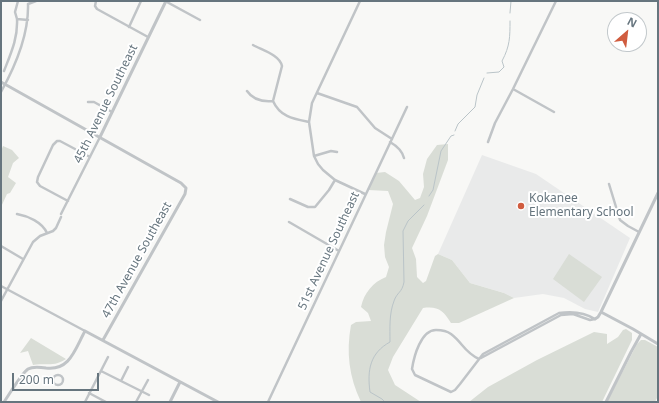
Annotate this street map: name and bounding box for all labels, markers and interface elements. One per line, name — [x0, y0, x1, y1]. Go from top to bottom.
north arrow — [607, 12, 647, 52]
text: N — [625, 13, 640, 31]
street label: 45th Avenue Southeast — [71, 42, 141, 166]
street label: 51st Avenue Southeast — [295, 190, 363, 312]
place label: Kokanee Elementary School — [529, 192, 634, 220]
street label: 47th Avenue Southeast — [99, 199, 175, 321]
marker: Kokanee Elementary School — [516, 201, 526, 211]
scale bar — [14, 365, 101, 391]
text: 200 m — [19, 371, 54, 388]

